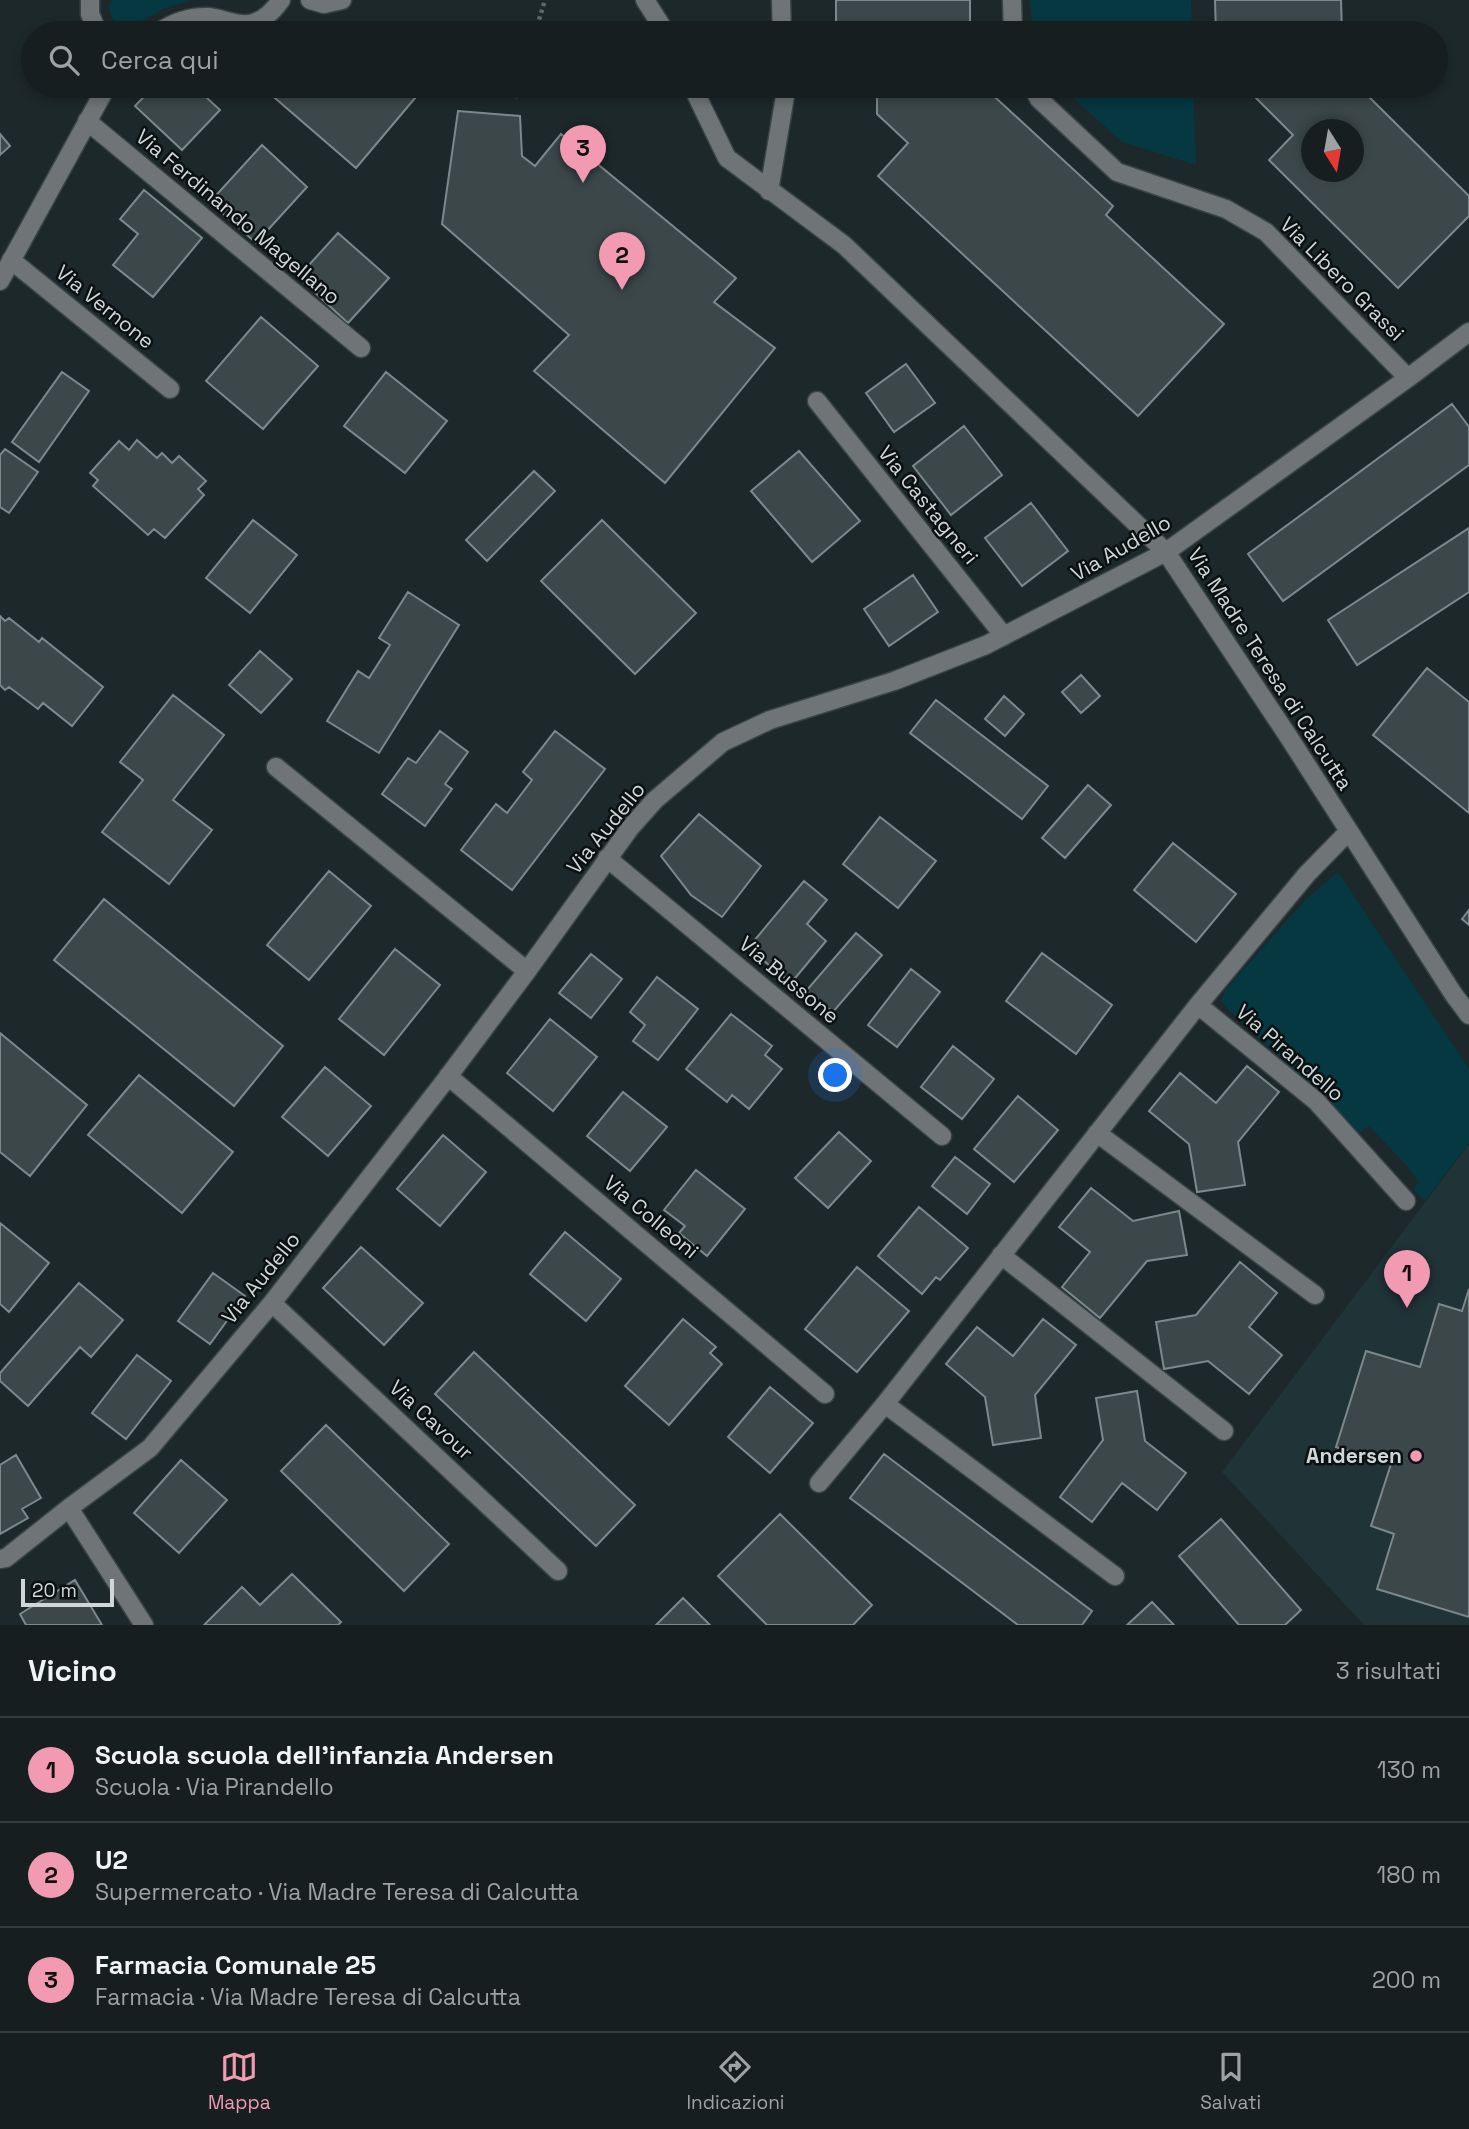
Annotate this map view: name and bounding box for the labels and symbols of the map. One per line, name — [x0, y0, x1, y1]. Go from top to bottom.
north arrow — [1301, 119, 1364, 182]
street label: Via Ferdinando Magellano — [130, 123, 346, 310]
pin: 3 — [560, 125, 606, 183]
street label: Via Libero Grassi — [1275, 211, 1410, 346]
pin: 2 — [599, 232, 645, 290]
street label: Via Vernone — [51, 259, 160, 355]
street label: Via Castagneri — [872, 440, 985, 570]
street label: Via Audello — [1066, 508, 1175, 587]
street label: Via Madre Teresa di Calcutta — [1182, 542, 1359, 795]
street label: Via Audello — [560, 776, 651, 879]
street label: Via Bussone — [734, 930, 845, 1029]
street label: Via Pirandello — [1230, 998, 1350, 1107]
your location — [818, 1058, 852, 1092]
street label: Via Colleoni — [598, 1169, 704, 1264]
street label: Via Audello — [215, 1226, 306, 1329]
pin: 1 — [1384, 1250, 1430, 1308]
street label: Via Cavour — [384, 1374, 479, 1465]
place label: Andersen — [1306, 1442, 1402, 1469]
marker: Andersen — [1408, 1448, 1424, 1464]
scale bar — [21, 1576, 114, 1608]

